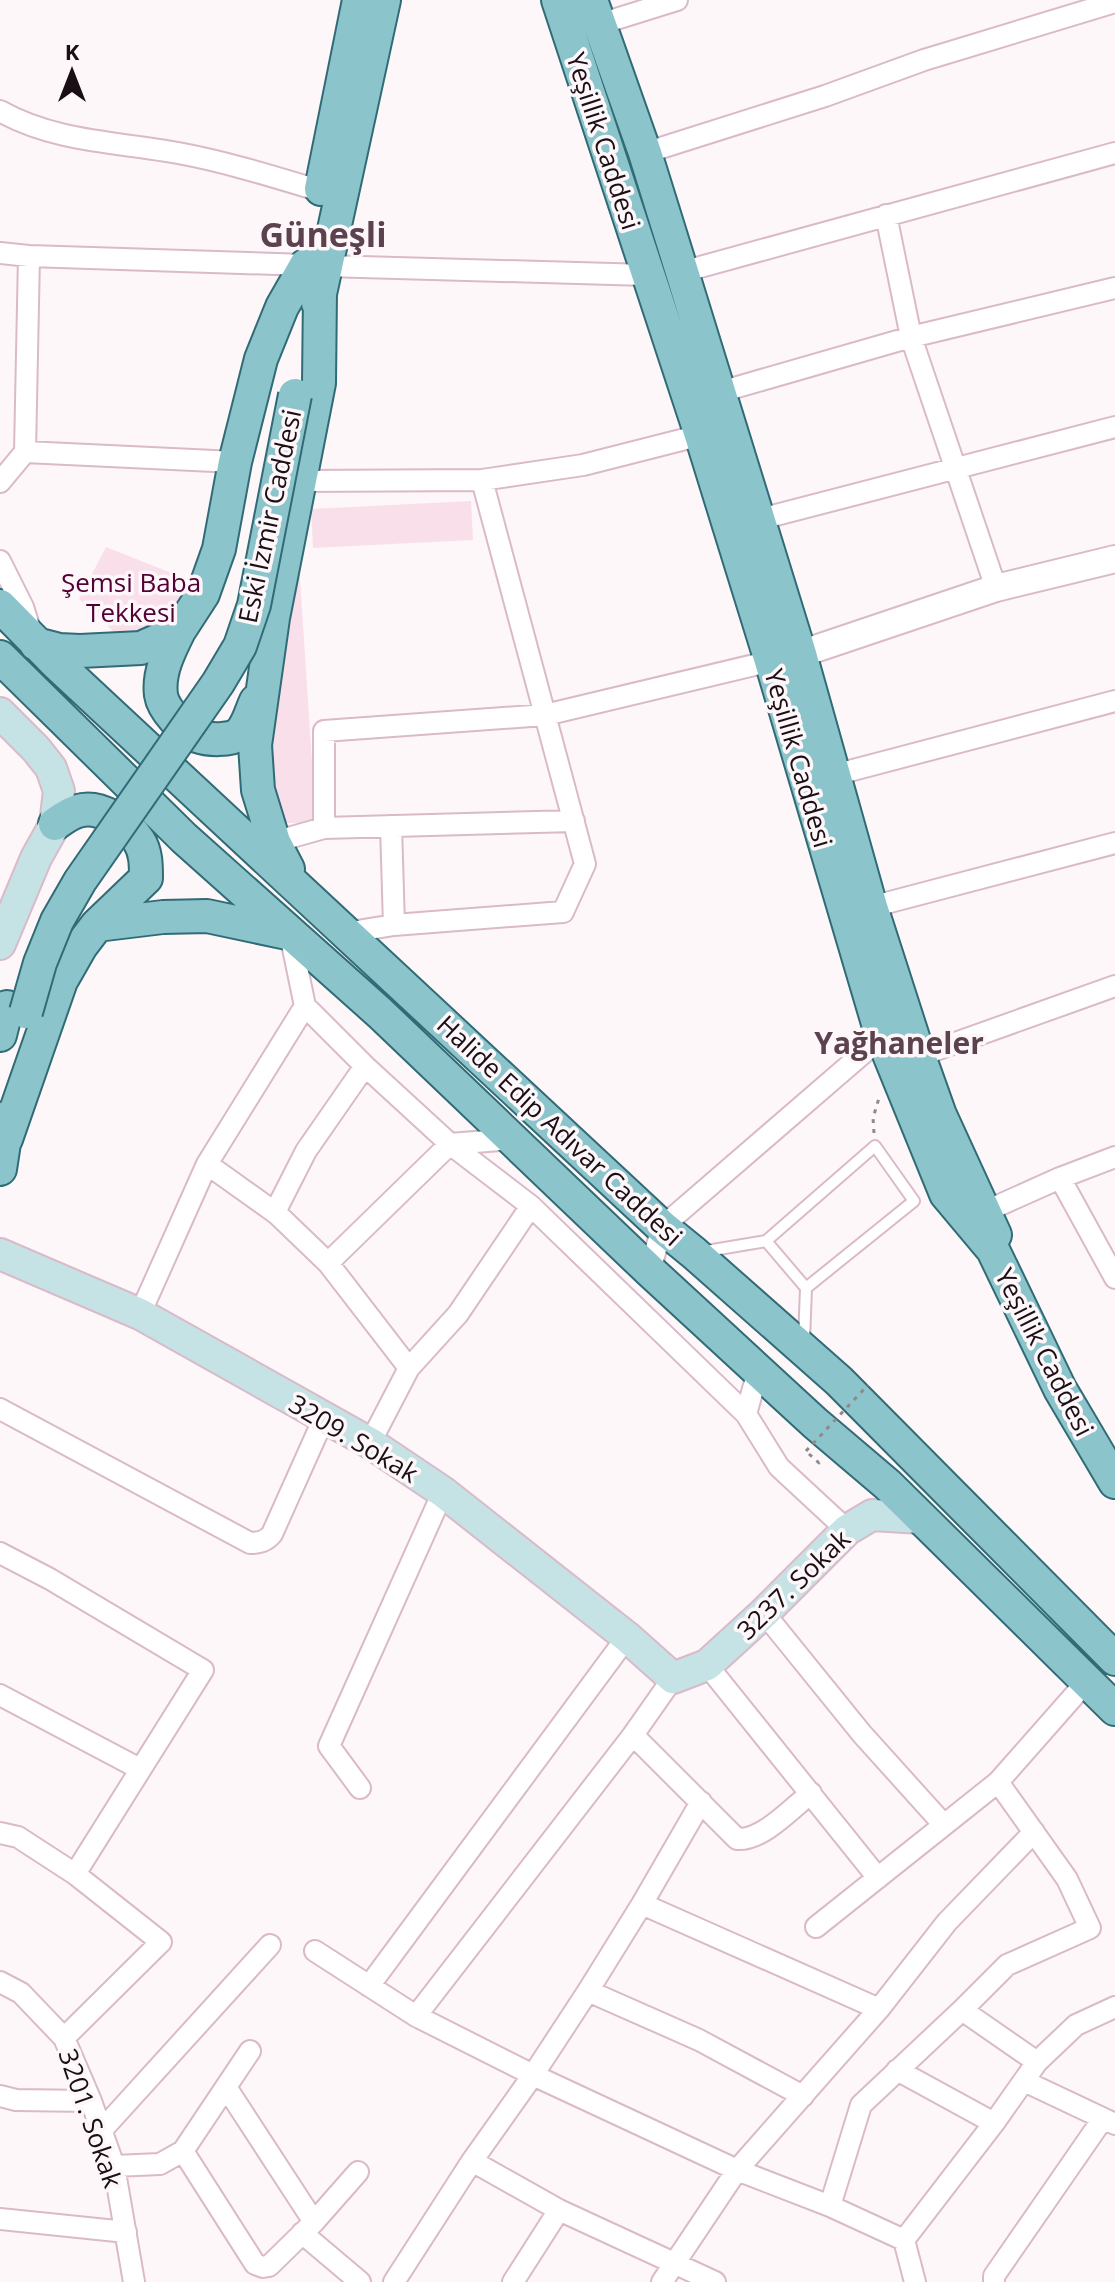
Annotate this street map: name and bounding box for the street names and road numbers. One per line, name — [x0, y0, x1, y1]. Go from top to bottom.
street label: Yeşillik Caddesi — [558, 48, 650, 234]
street label: Eski İzmir Caddesi — [229, 406, 309, 626]
street label: Yeşillik Caddesi — [756, 664, 842, 852]
street label: Halide Edip Adıvar Caddesi — [429, 1007, 691, 1253]
street label: Yeşillik Caddesi — [987, 1262, 1103, 1442]
street label: 3209. Sokak — [283, 1385, 426, 1491]
street label: 3237. Sokak — [728, 1521, 858, 1647]
street label: 3201. Sokak — [50, 2044, 132, 2193]

